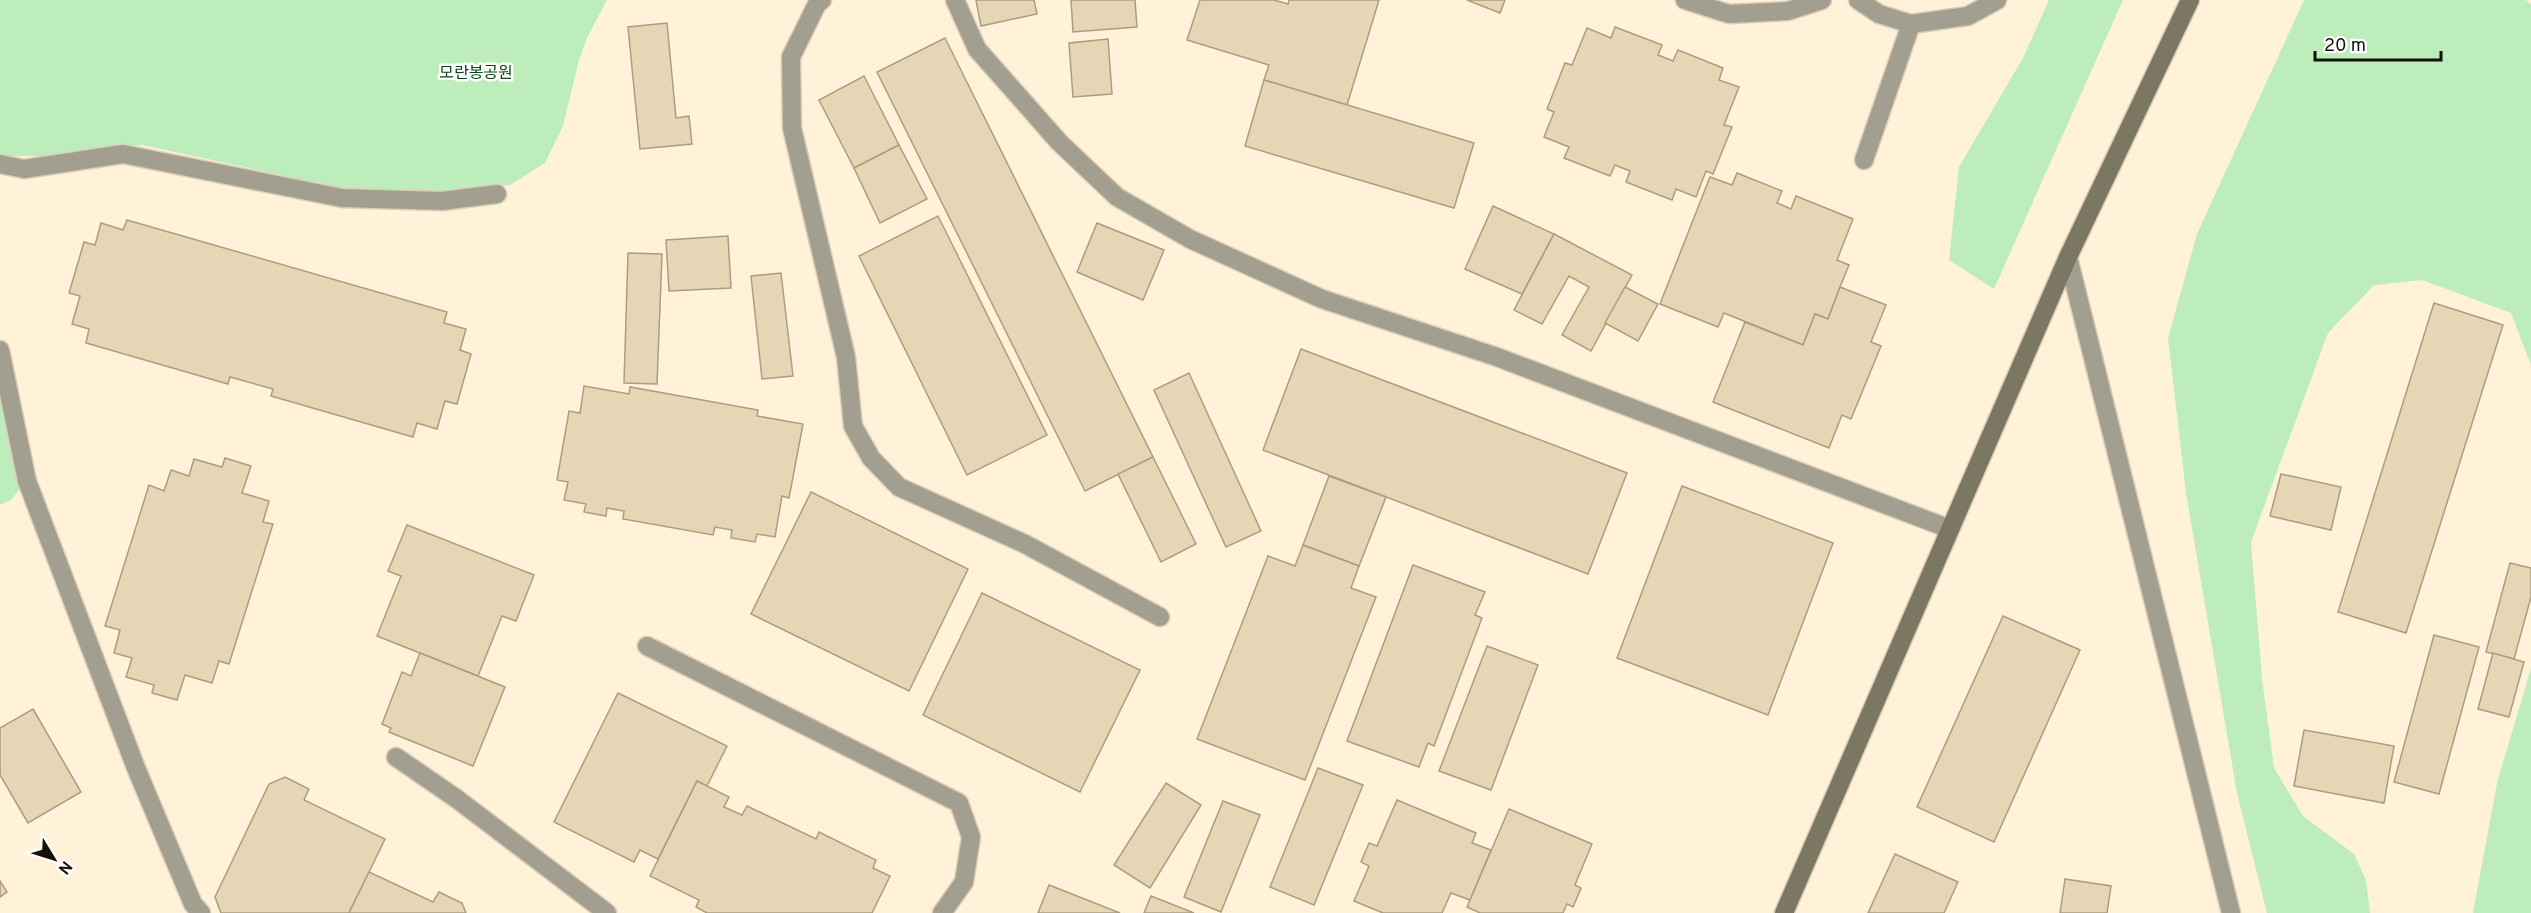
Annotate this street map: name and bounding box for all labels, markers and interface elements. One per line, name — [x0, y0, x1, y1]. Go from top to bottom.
scale bar — [2315, 24, 2441, 62]
text: 20 m — [2324, 35, 2366, 58]
park label: 모란봉공원 — [439, 64, 513, 84]
north arrow — [24, 829, 84, 889]
text: N — [53, 856, 76, 878]

